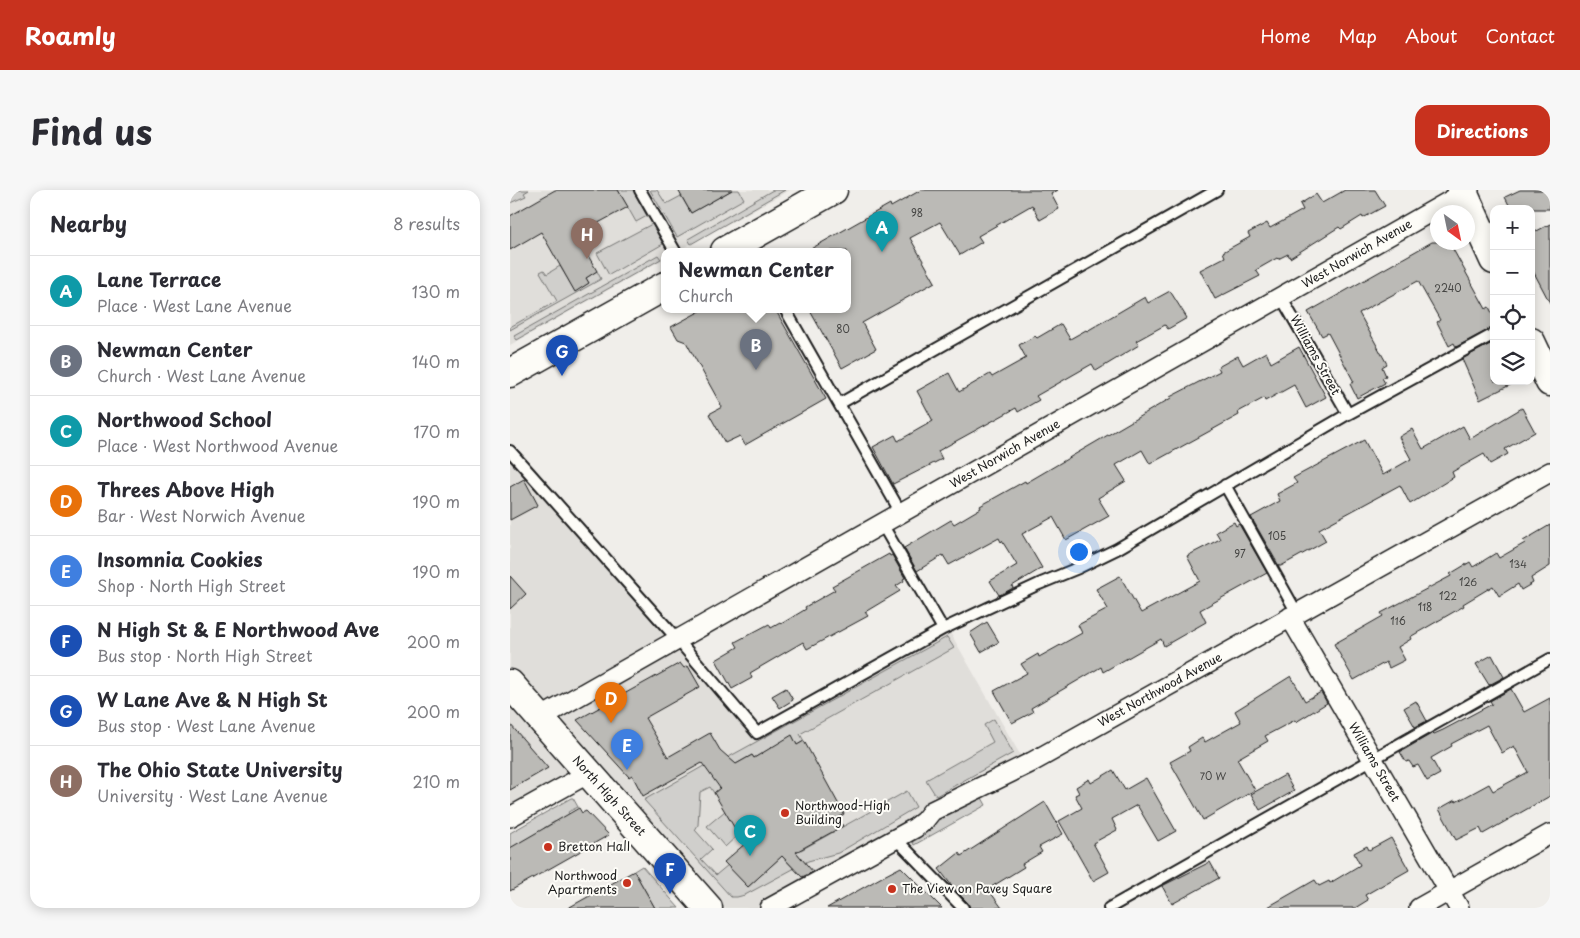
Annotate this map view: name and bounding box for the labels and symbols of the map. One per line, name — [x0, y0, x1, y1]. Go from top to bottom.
house number: 98 — [911, 205, 923, 220]
north arrow — [1430, 205, 1475, 250]
pin: A — [866, 211, 898, 252]
street label: West Norwich Avenue — [1298, 214, 1415, 292]
pin: H — [571, 218, 603, 259]
house number: 2240 — [1434, 280, 1462, 295]
street label: Williams Street — [1286, 311, 1345, 398]
house number: 80 — [836, 321, 850, 336]
pin: B — [740, 329, 772, 370]
pin: G — [546, 335, 578, 376]
street label: West Norwich Avenue — [946, 414, 1063, 492]
house number: 105 — [1268, 528, 1286, 543]
your location — [1066, 539, 1092, 565]
house number: 97 — [1234, 546, 1246, 561]
house number: 134 — [1509, 556, 1527, 571]
house number: 126 — [1459, 574, 1477, 589]
house number: 122 — [1439, 588, 1457, 603]
house number: 118 — [1418, 599, 1432, 614]
house number: 116 — [1390, 613, 1406, 628]
street label: West Northwood Avenue — [1094, 647, 1225, 731]
pin: D — [595, 682, 627, 723]
street label: Williams Street — [1345, 718, 1405, 805]
pin: E — [611, 729, 643, 770]
street label: North High Street — [569, 751, 651, 840]
house number: 70 W — [1200, 768, 1226, 783]
place label: Northwood-High Building — [795, 796, 890, 828]
marker: Northwood-High Building — [779, 807, 791, 819]
pin: C — [734, 815, 766, 856]
place label: Bretton Hall — [558, 837, 630, 855]
marker: Bretton Hall — [542, 841, 554, 853]
pin: F — [654, 853, 686, 894]
place label: Northwood Apartments — [548, 866, 617, 898]
marker: Northwood Apartments — [621, 877, 633, 889]
place label: The View on Pavey Square — [902, 879, 1052, 897]
marker: The View on Pavey Square — [886, 883, 898, 895]

